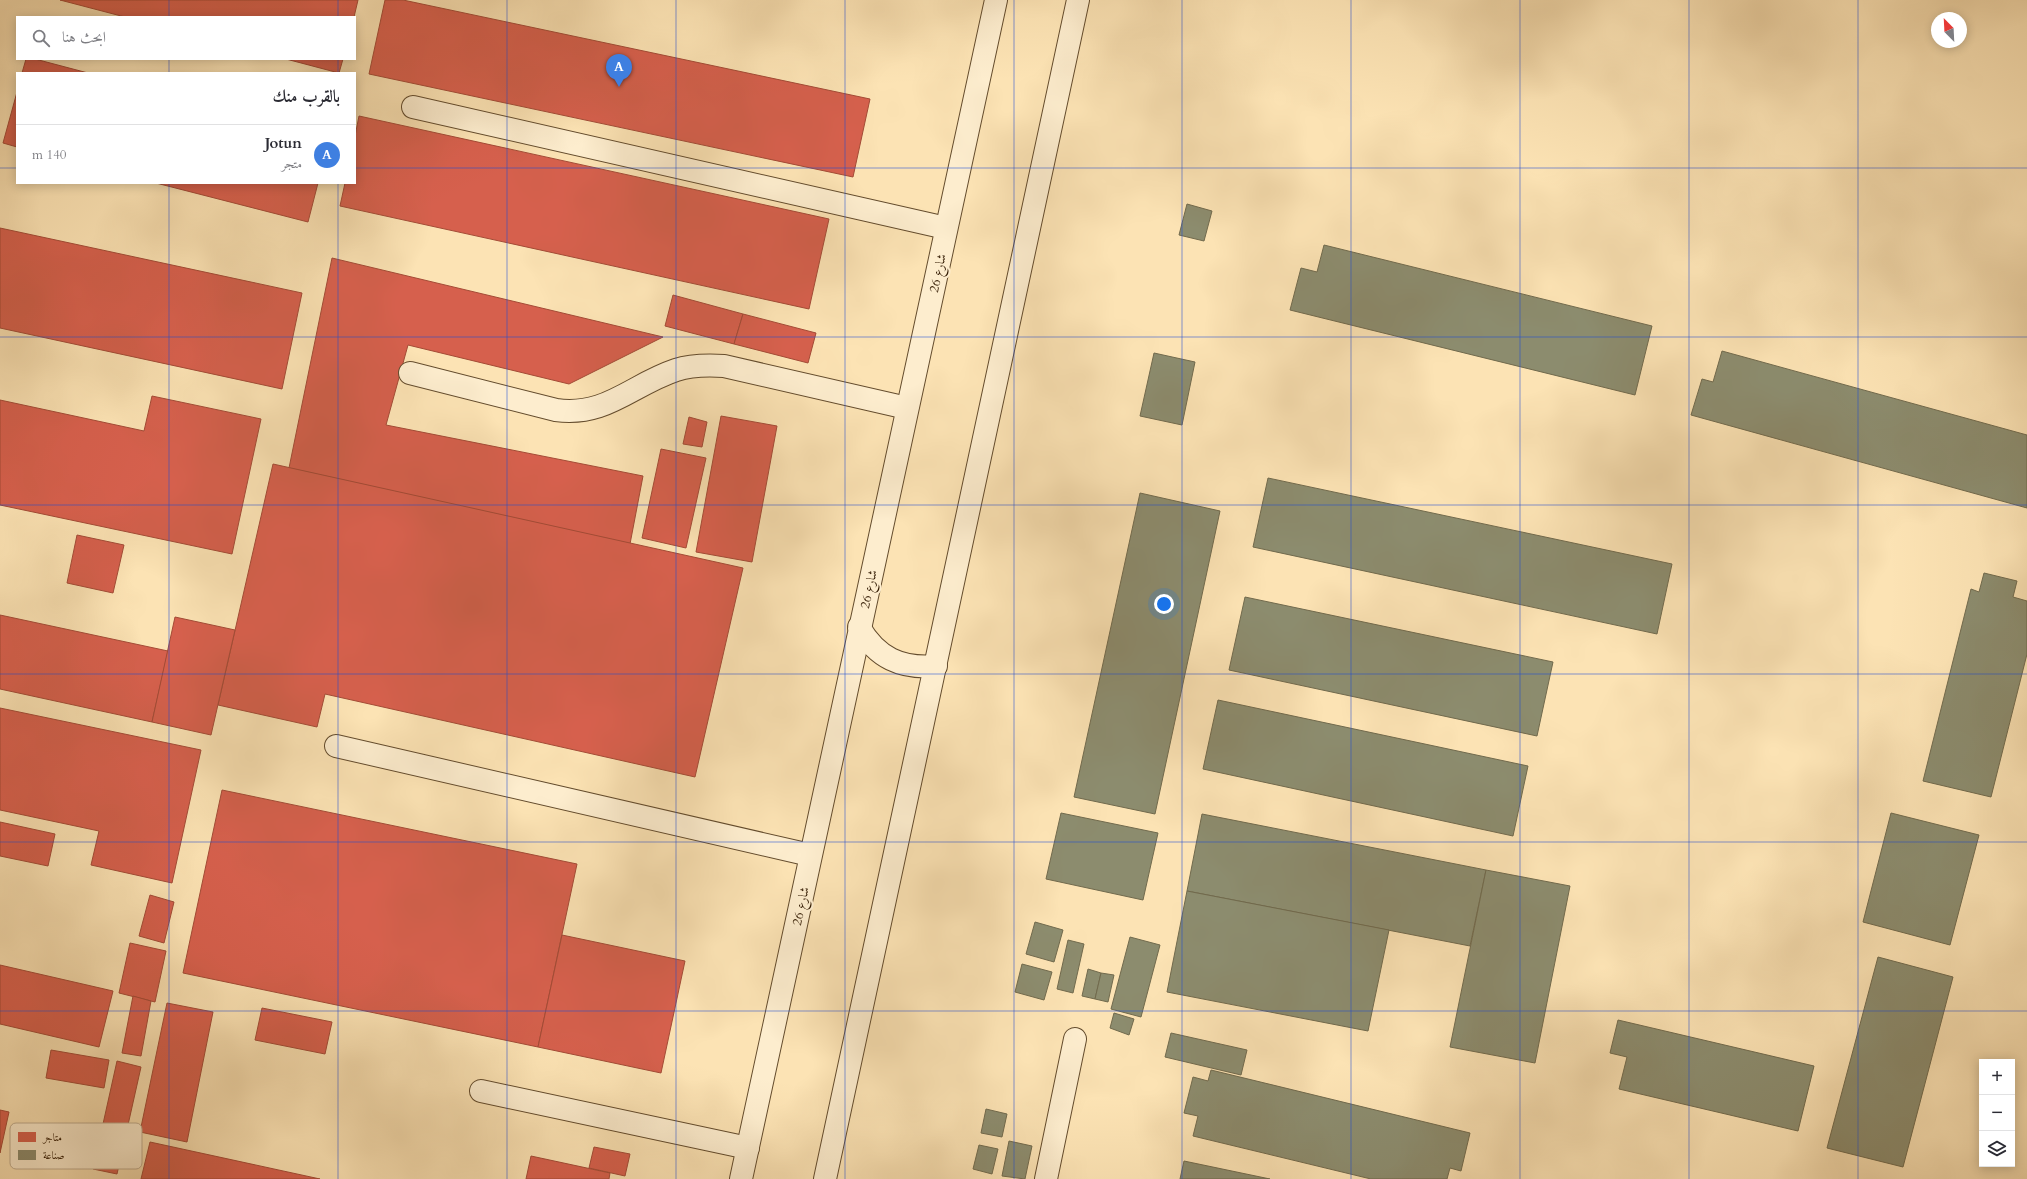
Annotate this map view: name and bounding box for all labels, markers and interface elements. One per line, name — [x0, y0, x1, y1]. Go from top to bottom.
north arrow — [1931, 12, 1967, 48]
search box — [16, 16, 356, 60]
icon: search — [30, 27, 52, 49]
text: ابحث هنا — [62, 27, 106, 47]
pin: A — [606, 54, 632, 87]
text: بالقرب منك — [273, 85, 340, 108]
text: Jotun — [265, 133, 302, 153]
text: 140 m — [32, 146, 66, 164]
text: A — [322, 146, 332, 164]
text: متجر — [281, 155, 302, 173]
street label: شارع 26 — [925, 252, 953, 295]
street label: شارع 26 — [856, 568, 884, 611]
your location — [1154, 594, 1174, 614]
street label: شارع 26 — [788, 885, 816, 928]
map controls — [1979, 1059, 2015, 1167]
button: + — [1979, 1059, 2015, 1095]
button: − — [1979, 1095, 2015, 1131]
legend — [10, 1123, 142, 1169]
text: متاجر — [42, 1130, 62, 1145]
button: layers — [1979, 1131, 2015, 1167]
text: صناعة — [43, 1148, 65, 1163]

